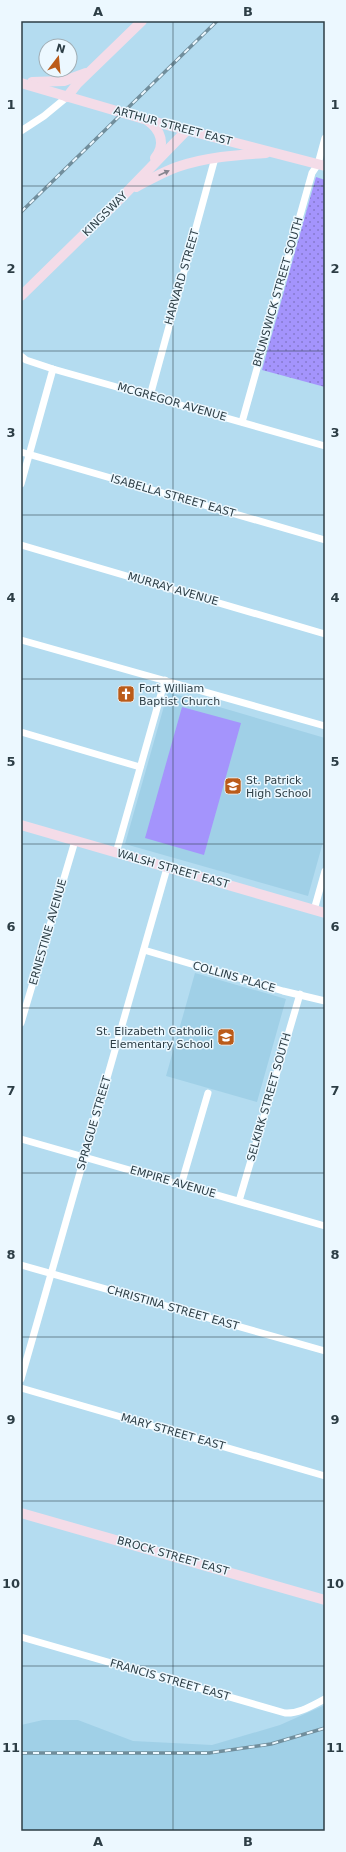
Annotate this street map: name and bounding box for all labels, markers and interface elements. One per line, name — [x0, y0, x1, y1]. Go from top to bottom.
text: A — [93, 4, 103, 19]
text: B — [243, 4, 253, 19]
north arrow — [38, 38, 78, 78]
text: N — [54, 41, 67, 56]
text: 1 — [6, 97, 16, 112]
text: 1 — [330, 97, 340, 112]
street label: ARTHUR STREET EAST — [112, 104, 234, 148]
one-way arrow — [158, 170, 170, 176]
street label: KINGSWAY — [80, 189, 130, 239]
street label: BRUNSWICK STREET SOUTH — [250, 216, 306, 368]
street label: HARVARD STREET — [162, 227, 202, 326]
text: 2 — [6, 261, 16, 276]
text: 2 — [330, 261, 340, 276]
street label: MCGREGOR AVENUE — [116, 380, 228, 424]
text: 3 — [6, 425, 16, 440]
text: 3 — [330, 425, 340, 440]
street label: ISABELLA STREET EAST — [109, 472, 237, 520]
street label: MURRAY AVENUE — [126, 570, 220, 608]
text: 4 — [6, 590, 16, 605]
text: 4 — [330, 590, 340, 605]
place label: Fort William Baptist Church — [139, 682, 220, 708]
church icon: Fort William Baptist Church — [116, 684, 136, 704]
text: 5 — [6, 754, 16, 769]
text: 5 — [330, 754, 340, 769]
place label: St. Patrick High School — [246, 774, 311, 800]
school or university icon: St. Patrick High School — [223, 776, 243, 796]
street label: WALSH STREET EAST — [115, 847, 231, 891]
street label: ERNESTINE AVENUE — [27, 877, 69, 987]
text: 6 — [6, 919, 16, 934]
text: 6 — [330, 919, 340, 934]
street label: COLLINS PLACE — [191, 959, 277, 995]
place label: St. Elizabeth Catholic Elementary School — [96, 1025, 213, 1051]
school or university icon: St. Elizabeth Catholic Elementary School — [216, 1027, 236, 1047]
street label: SELKIRK STREET SOUTH — [244, 1031, 294, 1163]
street label: SPRAGUE STREET — [74, 1074, 114, 1171]
text: 7 — [6, 1083, 16, 1098]
text: 7 — [330, 1083, 340, 1098]
street label: EMPIRE AVENUE — [128, 1163, 218, 1201]
text: 8 — [6, 1247, 16, 1262]
text: 8 — [330, 1247, 340, 1262]
street label: CHRISTINA STREET EAST — [106, 1283, 241, 1333]
street label: MARY STREET EAST — [119, 1411, 227, 1453]
text: 9 — [6, 1412, 16, 1427]
text: 9 — [330, 1412, 340, 1427]
street label: BROCK STREET EAST — [116, 1534, 231, 1578]
text: 10 — [2, 1576, 20, 1591]
text: 10 — [326, 1576, 344, 1591]
street label: FRANCIS STREET EAST — [108, 1657, 232, 1703]
text: 11 — [2, 1740, 20, 1755]
text: 11 — [326, 1740, 344, 1755]
text: A — [93, 1834, 103, 1849]
text: B — [243, 1834, 253, 1849]

